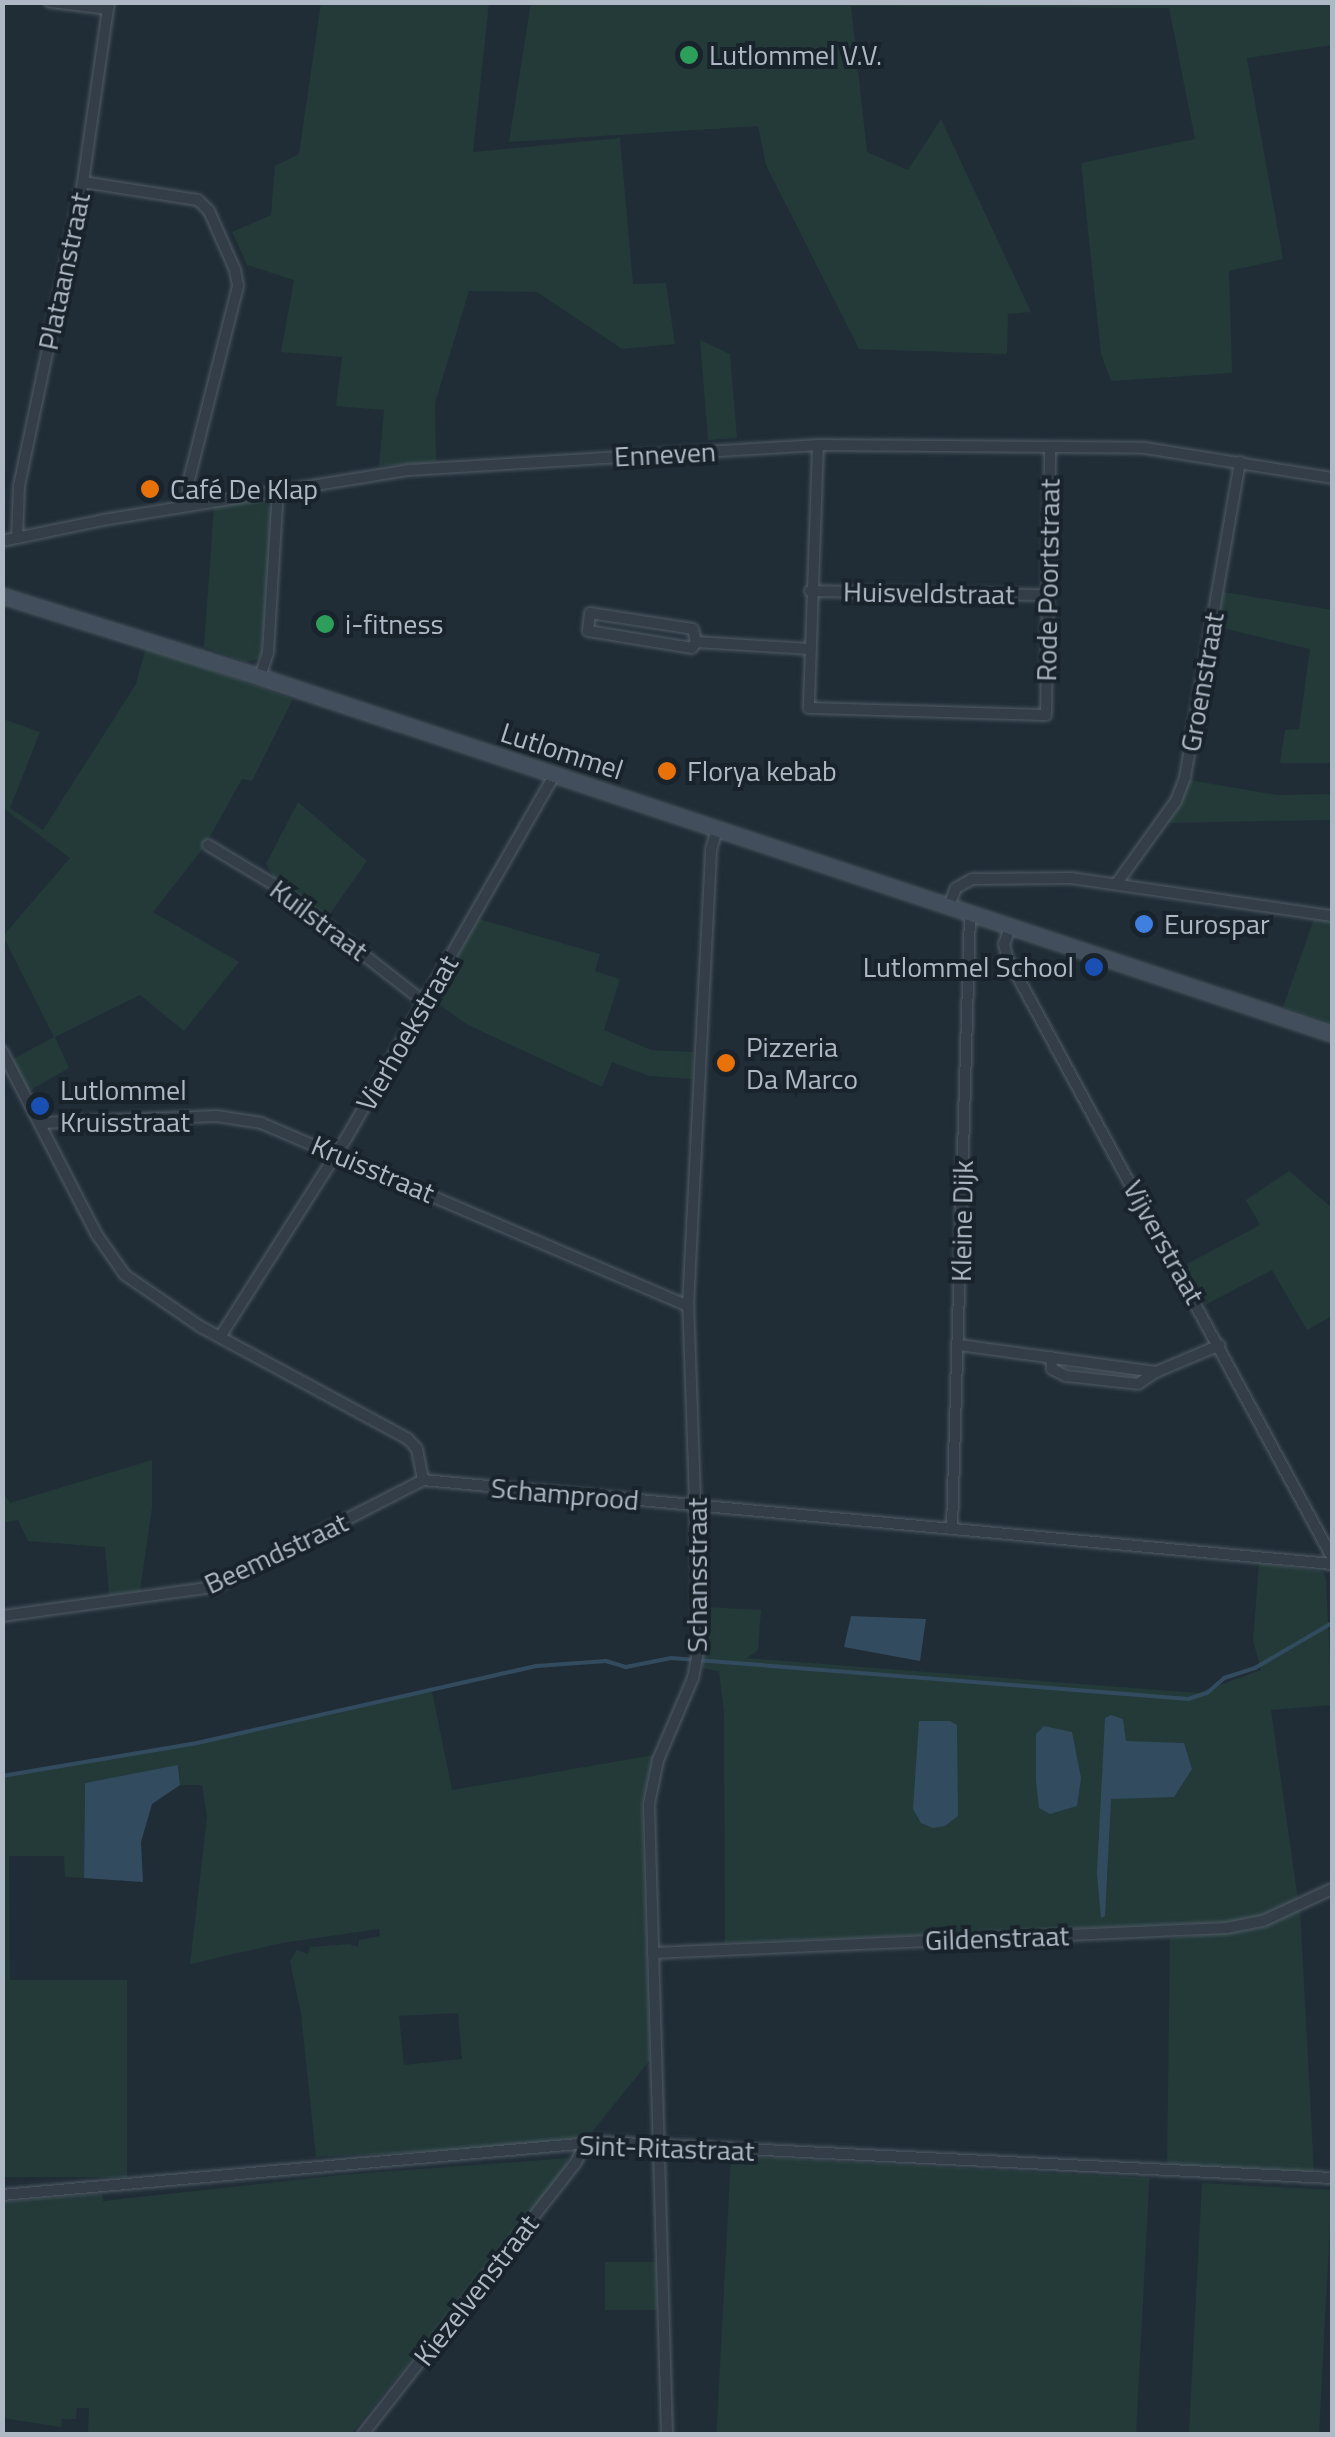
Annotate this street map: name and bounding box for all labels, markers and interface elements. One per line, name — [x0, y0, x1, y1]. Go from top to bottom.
place label: Lutlommel V.V. — [709, 38, 882, 72]
marker: Lutlommel V.V. — [678, 44, 700, 66]
street label: Plataanstraat — [31, 189, 97, 353]
street label: Enneven — [613, 435, 717, 473]
place label: Café De Klap — [170, 472, 318, 506]
marker: Café De Klap — [139, 478, 161, 500]
street label: Rode Poortstraat — [1029, 478, 1067, 682]
street label: Huisveldstraat — [843, 575, 1015, 611]
place label: i-fitness — [345, 607, 444, 641]
street label: Groenstraat — [1173, 610, 1231, 754]
marker: i-fitness — [314, 613, 336, 635]
street label: Lutlommel — [497, 715, 627, 787]
place label: Florya kebab — [687, 754, 837, 788]
marker: Florya kebab — [656, 760, 678, 782]
street label: Kuilstraat — [264, 872, 374, 968]
place label: Eurospar — [1164, 907, 1270, 941]
marker: Eurospar — [1133, 913, 1155, 935]
street label: Vierhoekstraat — [349, 949, 465, 1117]
place label: Lutlommel School — [863, 950, 1074, 984]
marker: Lutlommel School — [1083, 956, 1105, 978]
place label: Pizzeria Da Marco — [746, 1030, 858, 1096]
marker: Pizzeria Da Marco — [715, 1052, 737, 1074]
place label: Lutlommel Kruisstraat — [60, 1073, 190, 1139]
marker: Lutlommel Kruisstraat — [29, 1095, 51, 1117]
street label: Kruisstraat — [307, 1128, 439, 1210]
street label: Kleine Dijk — [944, 1160, 980, 1282]
street label: Vijverstraat — [1116, 1174, 1212, 1310]
street label: Schamprood — [490, 1471, 640, 1517]
street label: Schansstraat — [680, 1498, 714, 1652]
street label: Beemdstraat — [199, 1505, 353, 1601]
street label: Gildenstraat — [924, 1919, 1070, 1957]
street label: Sint-Ritastraat — [579, 2128, 755, 2168]
street label: Kiezelvenstraat — [407, 2208, 545, 2372]

